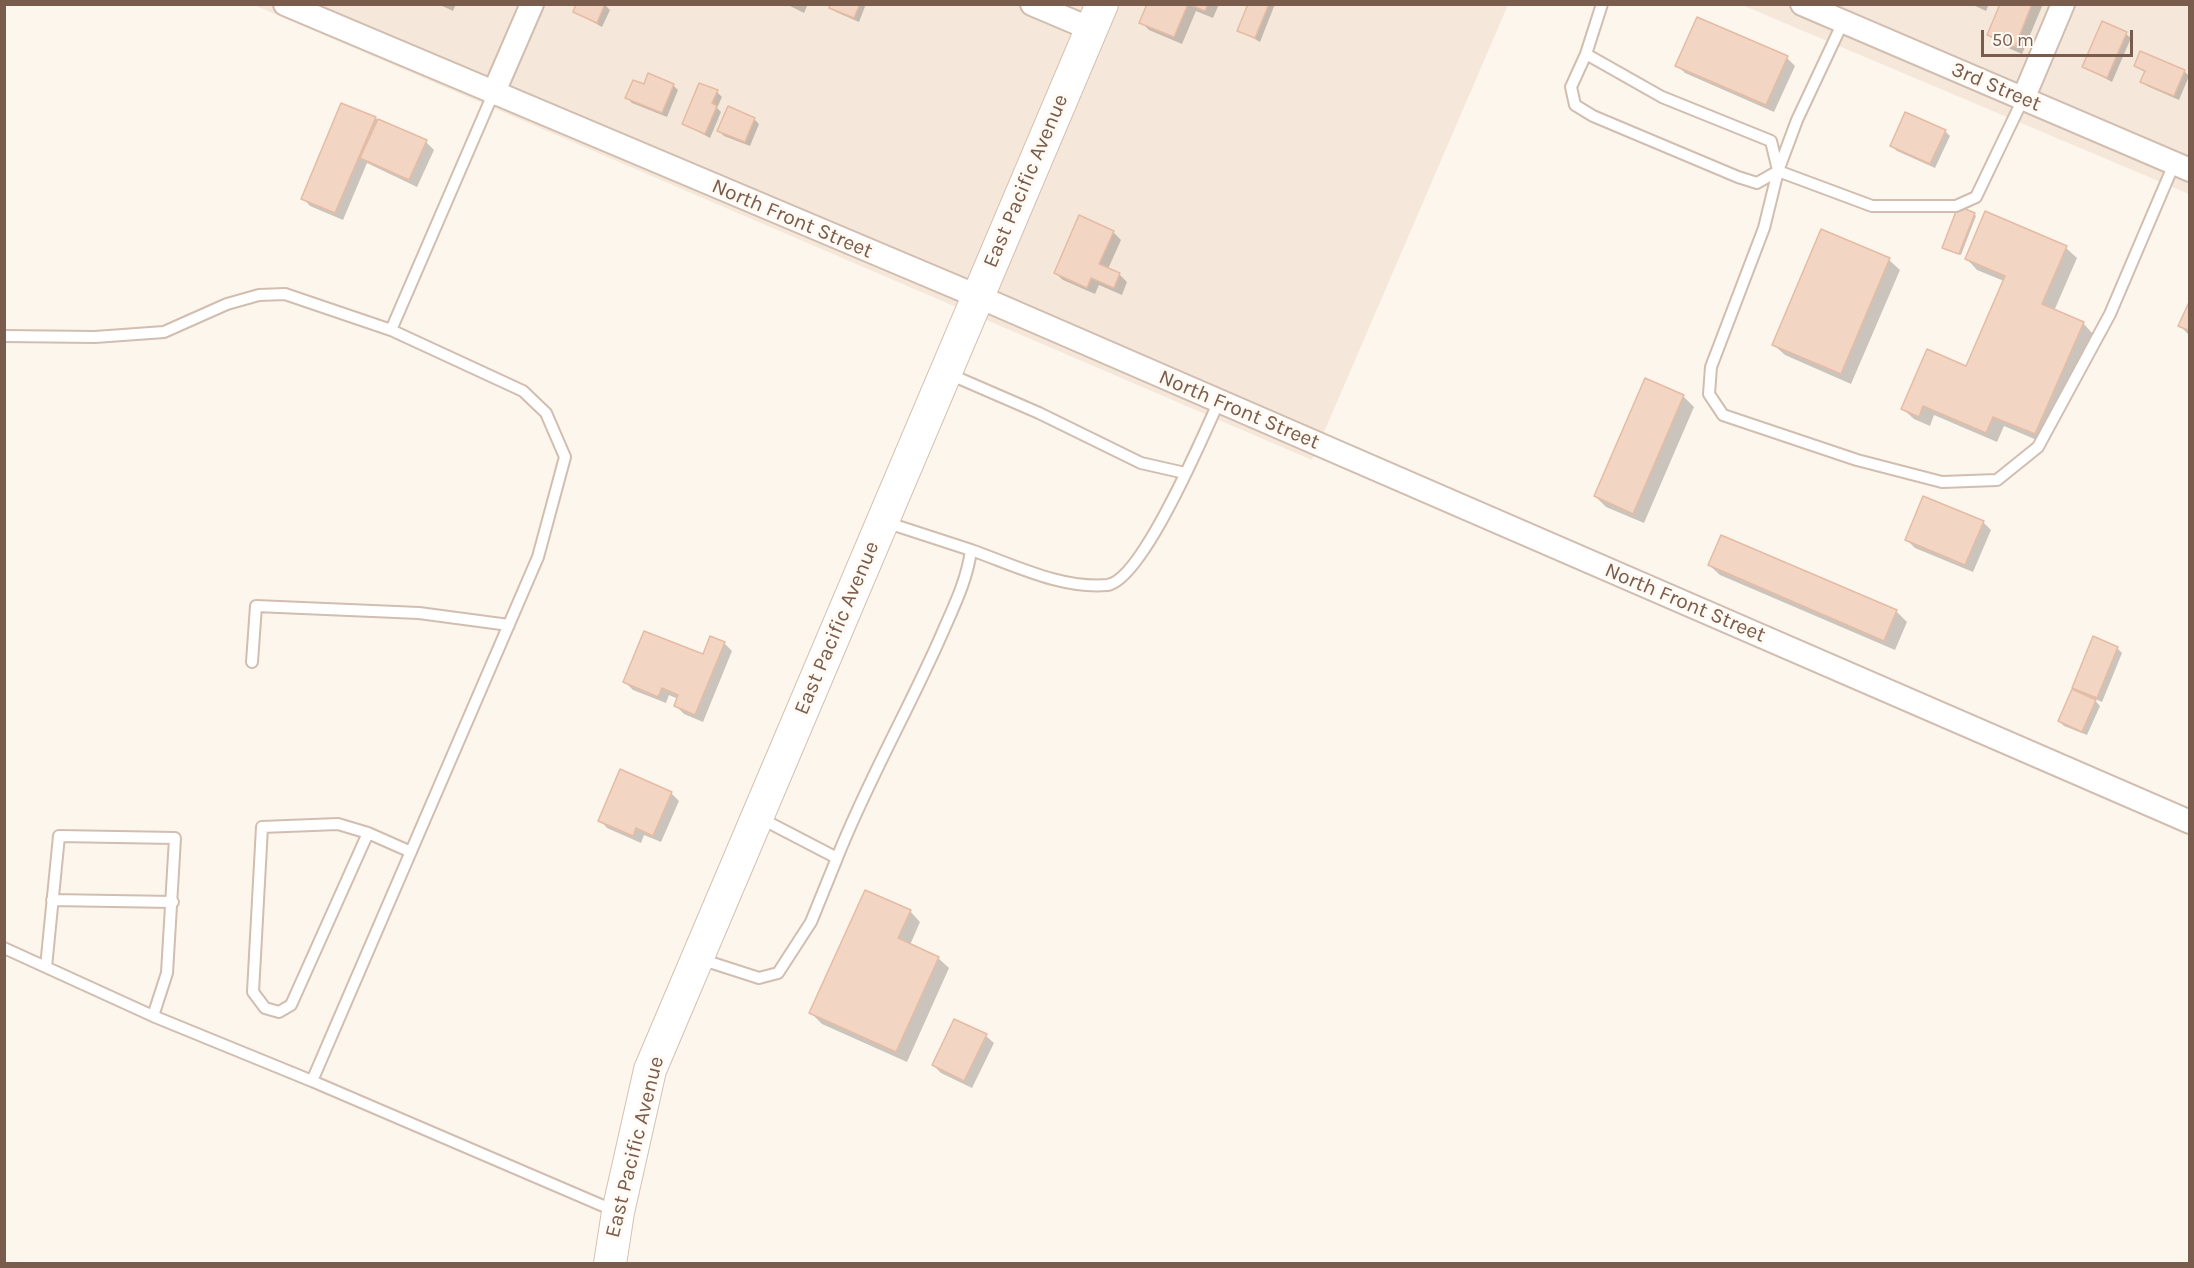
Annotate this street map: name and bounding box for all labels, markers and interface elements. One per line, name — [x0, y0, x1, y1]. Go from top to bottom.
scale bar — [1984, 18, 2136, 56]
text: 50 m — [1992, 29, 2034, 51]
street label: 3rd Street — [1947, 57, 2045, 117]
street label: East Pacific Avenue — [978, 90, 1074, 272]
street label: North Front Street — [708, 174, 876, 264]
street label: North Front Street — [1155, 365, 1323, 455]
street label: East Pacific Avenue — [789, 537, 885, 719]
street label: North Front Street — [1601, 558, 1769, 648]
street label: East Pacific Avenue — [600, 1054, 670, 1240]

